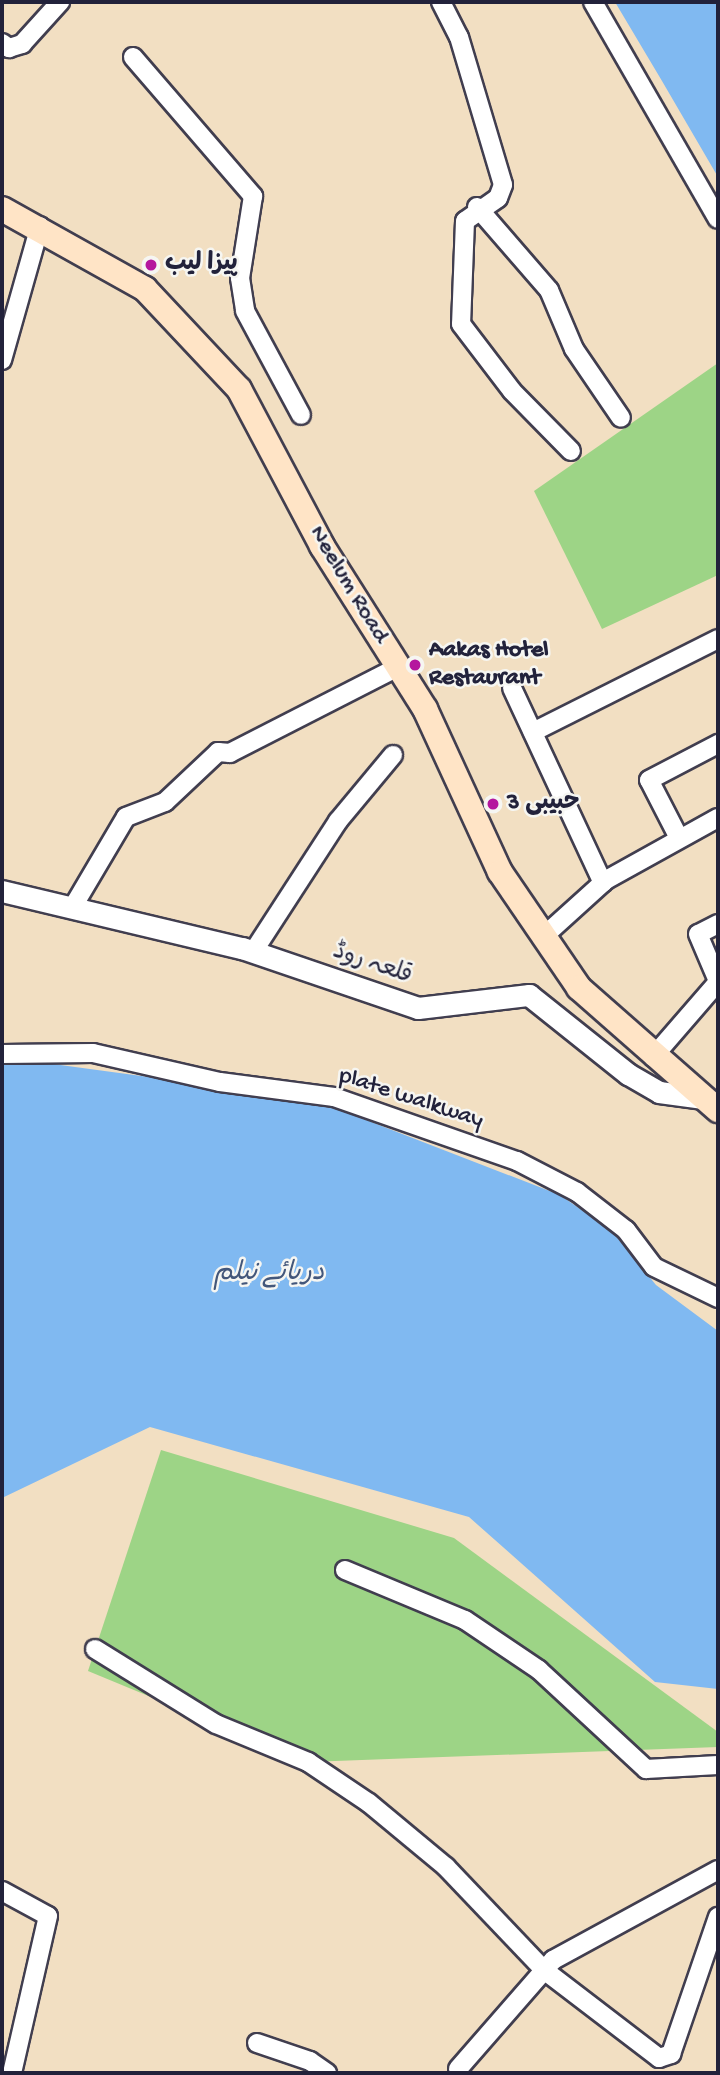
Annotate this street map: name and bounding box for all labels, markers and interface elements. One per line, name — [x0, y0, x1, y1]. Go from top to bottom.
place label: پیزا لیب — [165, 251, 238, 279]
marker: پیزا لیب — [143, 257, 159, 273]
street label: Neelum Road — [302, 521, 394, 649]
place label: Aakas Hotel Restaurant — [429, 637, 549, 693]
marker: Aakas Hotel Restaurant — [407, 657, 423, 673]
place label: حبیبی 3 — [507, 790, 580, 818]
marker: حبیبی 3 — [485, 796, 501, 812]
street label: قلعہ روڈ — [329, 938, 415, 992]
street label: plate walkway — [335, 1062, 487, 1136]
water label: دریائے نیلم — [214, 1259, 324, 1291]

